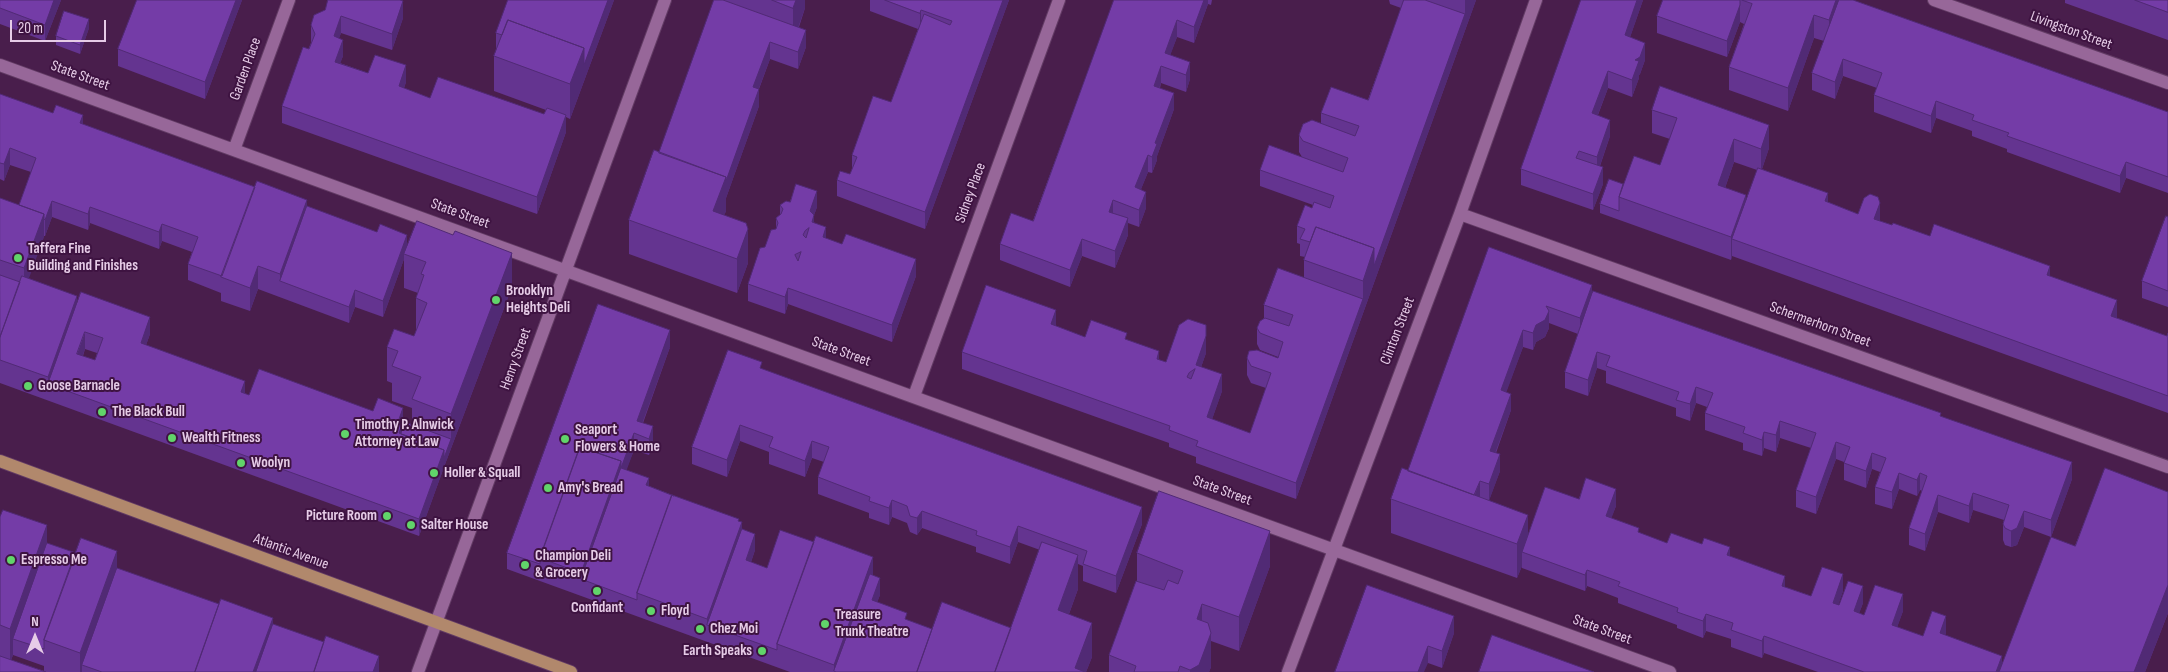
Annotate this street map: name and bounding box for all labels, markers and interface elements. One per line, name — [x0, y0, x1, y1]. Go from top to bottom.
street label: Livingston Street — [2028, 8, 2114, 54]
scale bar — [12, 10, 109, 42]
text: 20 m — [18, 19, 43, 38]
street label: Garden Place — [226, 35, 266, 103]
street label: State Street — [48, 57, 112, 95]
street label: Sidney Place — [952, 160, 990, 226]
street label: State Street — [428, 195, 492, 233]
place label: Taffera Fine Building and Finishes — [28, 240, 138, 275]
marker: Taffera Fine Building and Finishes — [12, 252, 24, 264]
place label: Brooklyn Heights Deli — [506, 282, 570, 317]
marker: Brooklyn Heights Deli — [490, 294, 502, 306]
street label: Clinton Street — [1377, 295, 1419, 367]
street label: Schermerhorn Street — [1767, 298, 1873, 352]
street label: Henry Street — [497, 326, 535, 392]
street label: State Street — [809, 333, 873, 371]
place label: Goose Barnacle — [38, 377, 120, 395]
marker: Goose Barnacle — [22, 380, 34, 392]
place label: The Black Bull — [112, 403, 185, 421]
marker: The Black Bull — [96, 406, 108, 418]
place label: Timothy P. Alnwick Attorney at Law — [355, 416, 454, 451]
place label: Seaport Flowers & Home — [575, 421, 660, 456]
marker: Timothy P. Alnwick Attorney at Law — [339, 428, 351, 440]
place label: Wealth Fitness — [182, 429, 260, 447]
marker: Wealth Fitness — [166, 432, 178, 444]
marker: Seaport Flowers & Home — [559, 433, 571, 445]
place label: Woolyn — [251, 454, 290, 472]
marker: Woolyn — [235, 457, 247, 469]
place label: Holler & Squall — [444, 464, 520, 482]
marker: Holler & Squall — [428, 467, 440, 479]
street label: State Street — [1190, 472, 1254, 510]
place label: Amy's Bread — [558, 479, 623, 497]
marker: Amy's Bread — [542, 482, 554, 494]
place label: Picture Room — [306, 507, 377, 525]
marker: Picture Room — [381, 510, 393, 522]
place label: Salter House — [421, 516, 488, 534]
marker: Salter House — [405, 519, 417, 531]
street label: Atlantic Avenue — [251, 530, 331, 574]
place label: Champion Deli & Grocery — [535, 547, 611, 582]
place label: Espresso Me — [21, 551, 87, 569]
marker: Espresso Me — [5, 554, 17, 566]
marker: Champion Deli & Grocery — [519, 559, 531, 571]
marker: Confidant — [591, 585, 603, 597]
place label: Confidant — [571, 599, 623, 617]
place label: Floyd — [661, 602, 689, 620]
marker: Floyd — [645, 605, 657, 617]
place label: Treasure Trunk Theatre — [835, 606, 909, 641]
street label: State Street — [1570, 611, 1634, 649]
north arrow — [10, 612, 60, 662]
text: N — [31, 613, 39, 630]
marker: Treasure Trunk Theatre — [819, 618, 831, 630]
place label: Chez Moi — [710, 620, 758, 638]
marker: Chez Moi — [694, 623, 706, 635]
place label: Earth Speaks — [683, 642, 752, 660]
marker: Earth Speaks — [756, 645, 768, 657]

